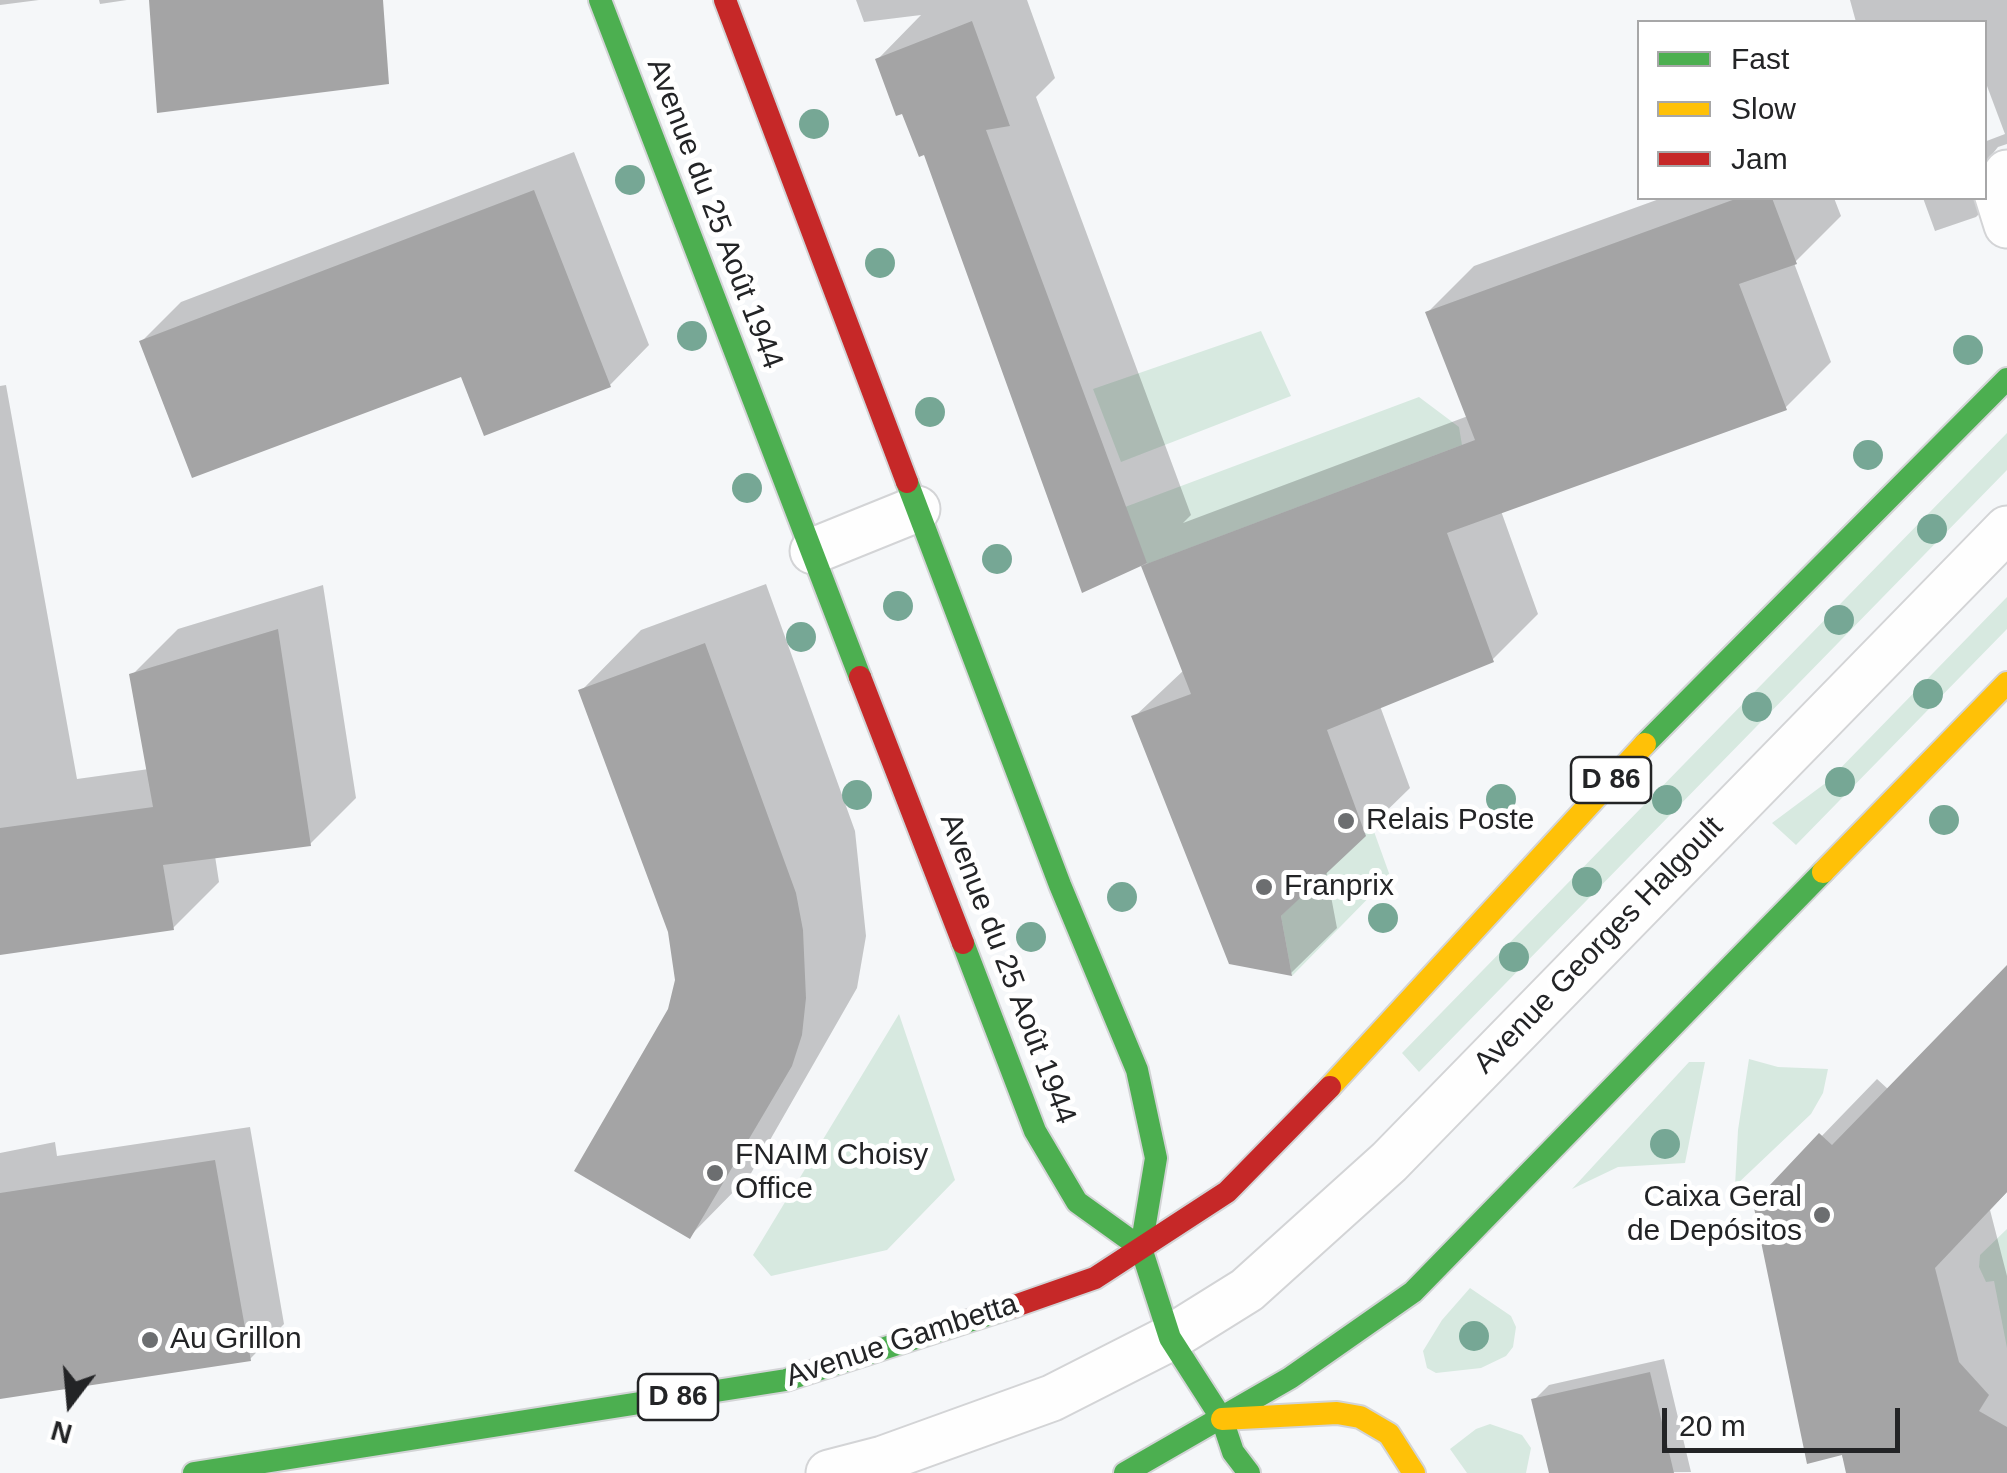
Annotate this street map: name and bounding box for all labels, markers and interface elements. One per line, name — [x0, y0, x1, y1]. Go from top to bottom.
legend — [1637, 20, 1987, 200]
text: Fast — [1731, 42, 1789, 75]
street label: Avenue du 25 Août 1944 — [638, 54, 790, 374]
text: Slow — [1731, 92, 1796, 125]
text: Jam — [1731, 142, 1788, 175]
road number: D 86 — [1571, 757, 1651, 803]
place label: Relais Poste — [1366, 803, 1534, 839]
street label: Avenue du 25 Août 1944 — [931, 809, 1083, 1129]
marker: Relais Poste — [1335, 810, 1357, 832]
street label: Avenue Georges Halgoult — [1467, 810, 1731, 1082]
place label: Franprix — [1284, 869, 1394, 905]
marker: Franprix — [1253, 876, 1275, 898]
place label: FNAIM Choisy Office — [735, 1138, 928, 1208]
marker: FNAIM Choisy Office — [704, 1162, 726, 1184]
place label: Caixa Geral de Depósitos — [1627, 1180, 1802, 1250]
marker: Caixa Geral de Depósitos — [1811, 1204, 1833, 1226]
street label: Avenue Gambetta — [782, 1287, 1022, 1395]
place label: Au Grillon — [170, 1322, 302, 1358]
marker: Au Grillon — [139, 1329, 161, 1351]
north arrow — [20, 1353, 120, 1453]
road number: D 86 — [638, 1374, 718, 1420]
scale bar — [1667, 1388, 1904, 1450]
text: 20 m — [1679, 1409, 1746, 1442]
text: N — [48, 1415, 76, 1450]

